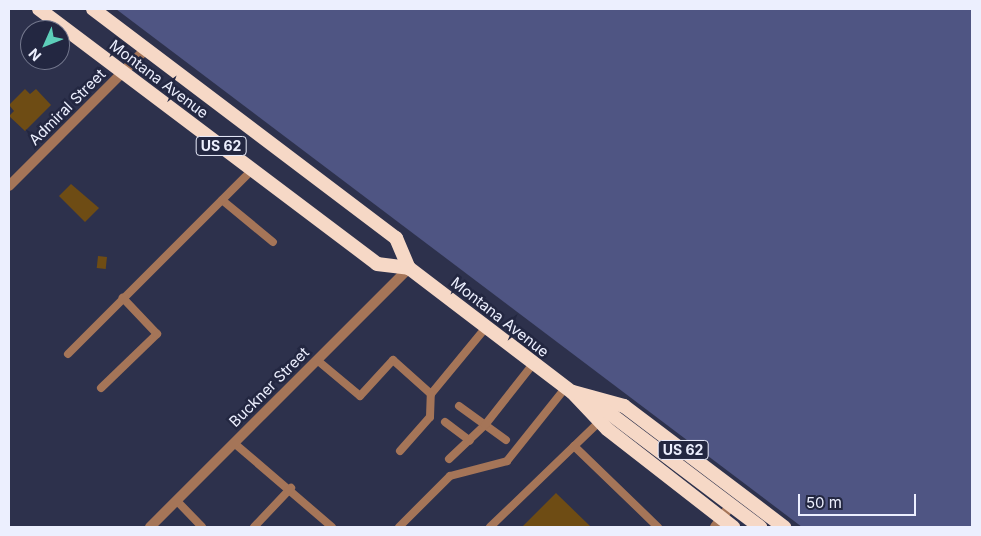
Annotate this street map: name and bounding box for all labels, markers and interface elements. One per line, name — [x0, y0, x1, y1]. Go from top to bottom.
north arrow — [20, 20, 70, 70]
street label: Montana Avenue — [106, 36, 212, 122]
text: N — [25, 45, 44, 65]
street label: Admiral Street — [25, 65, 109, 149]
road number: US 62 — [195, 134, 247, 158]
street label: Montana Avenue — [448, 273, 552, 361]
street label: Buckner Street — [225, 343, 313, 431]
road number: US 62 — [657, 438, 709, 462]
scale bar — [801, 484, 918, 516]
text: 50 m — [806, 493, 842, 512]

